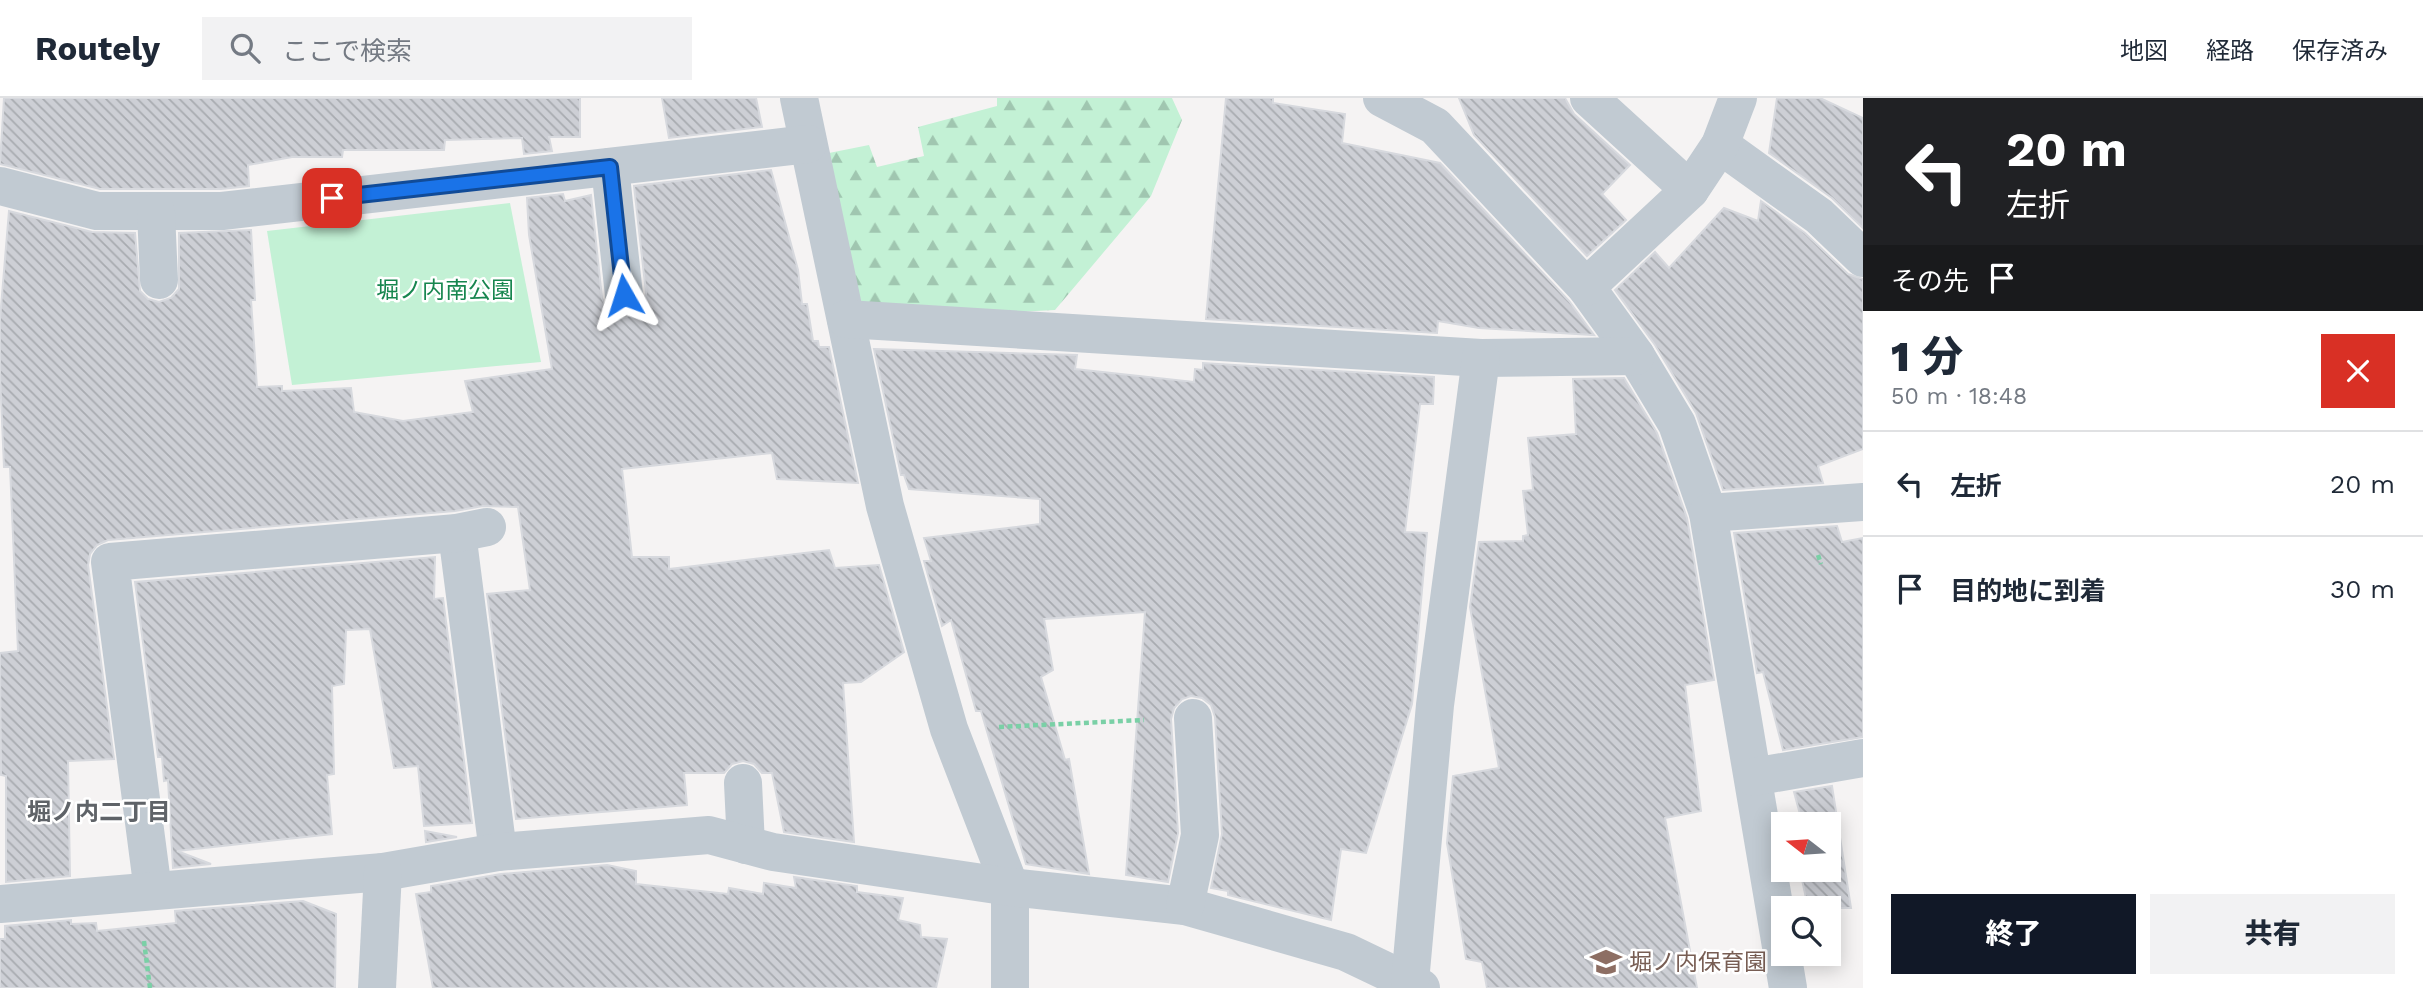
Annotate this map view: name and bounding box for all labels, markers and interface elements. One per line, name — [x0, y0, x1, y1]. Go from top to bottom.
search box — [202, 17, 692, 80]
text: Routely — [35, 29, 160, 68]
icon: search — [226, 29, 264, 67]
text: ここで検索 — [282, 36, 412, 66]
text: 地図 — [2120, 37, 2168, 65]
text: 経路 — [2206, 37, 2254, 65]
text: 保存済み — [2292, 37, 2388, 65]
text: 20 m — [2006, 120, 2127, 178]
icon: left — [1891, 126, 1982, 217]
pin — [302, 168, 362, 228]
icon: arrive — [313, 179, 351, 217]
text: 左折 — [2006, 186, 2070, 224]
position arrow — [587, 258, 661, 332]
icon: arrive — [1983, 259, 2021, 297]
text: その先 — [1891, 266, 1969, 296]
park label: 堀ノ内南公園 — [376, 277, 514, 304]
text: 1 分 — [1891, 332, 1963, 381]
button: close — [2321, 334, 2395, 408]
text: 50 m · 18:48 — [1891, 383, 2027, 410]
icon: left — [1891, 465, 1929, 503]
text: 20 m — [2330, 469, 2395, 499]
text: 左折 — [1950, 471, 2002, 501]
icon: arrive — [1891, 570, 1929, 608]
text: 30 m — [2330, 574, 2395, 604]
text: 目的地に到着 — [1950, 576, 2106, 606]
district label: 堀ノ内二丁目 — [27, 798, 171, 826]
north arrow — [1771, 812, 1841, 882]
map controls — [1771, 812, 1841, 966]
button: 終了 — [1891, 894, 2136, 974]
button: 共有 — [2150, 894, 2395, 974]
button: search — [1771, 896, 1841, 966]
school or university icon: 堀ノ内保育園 — [1589, 945, 1623, 979]
place label: 堀ノ内保育園 — [1629, 949, 1767, 976]

